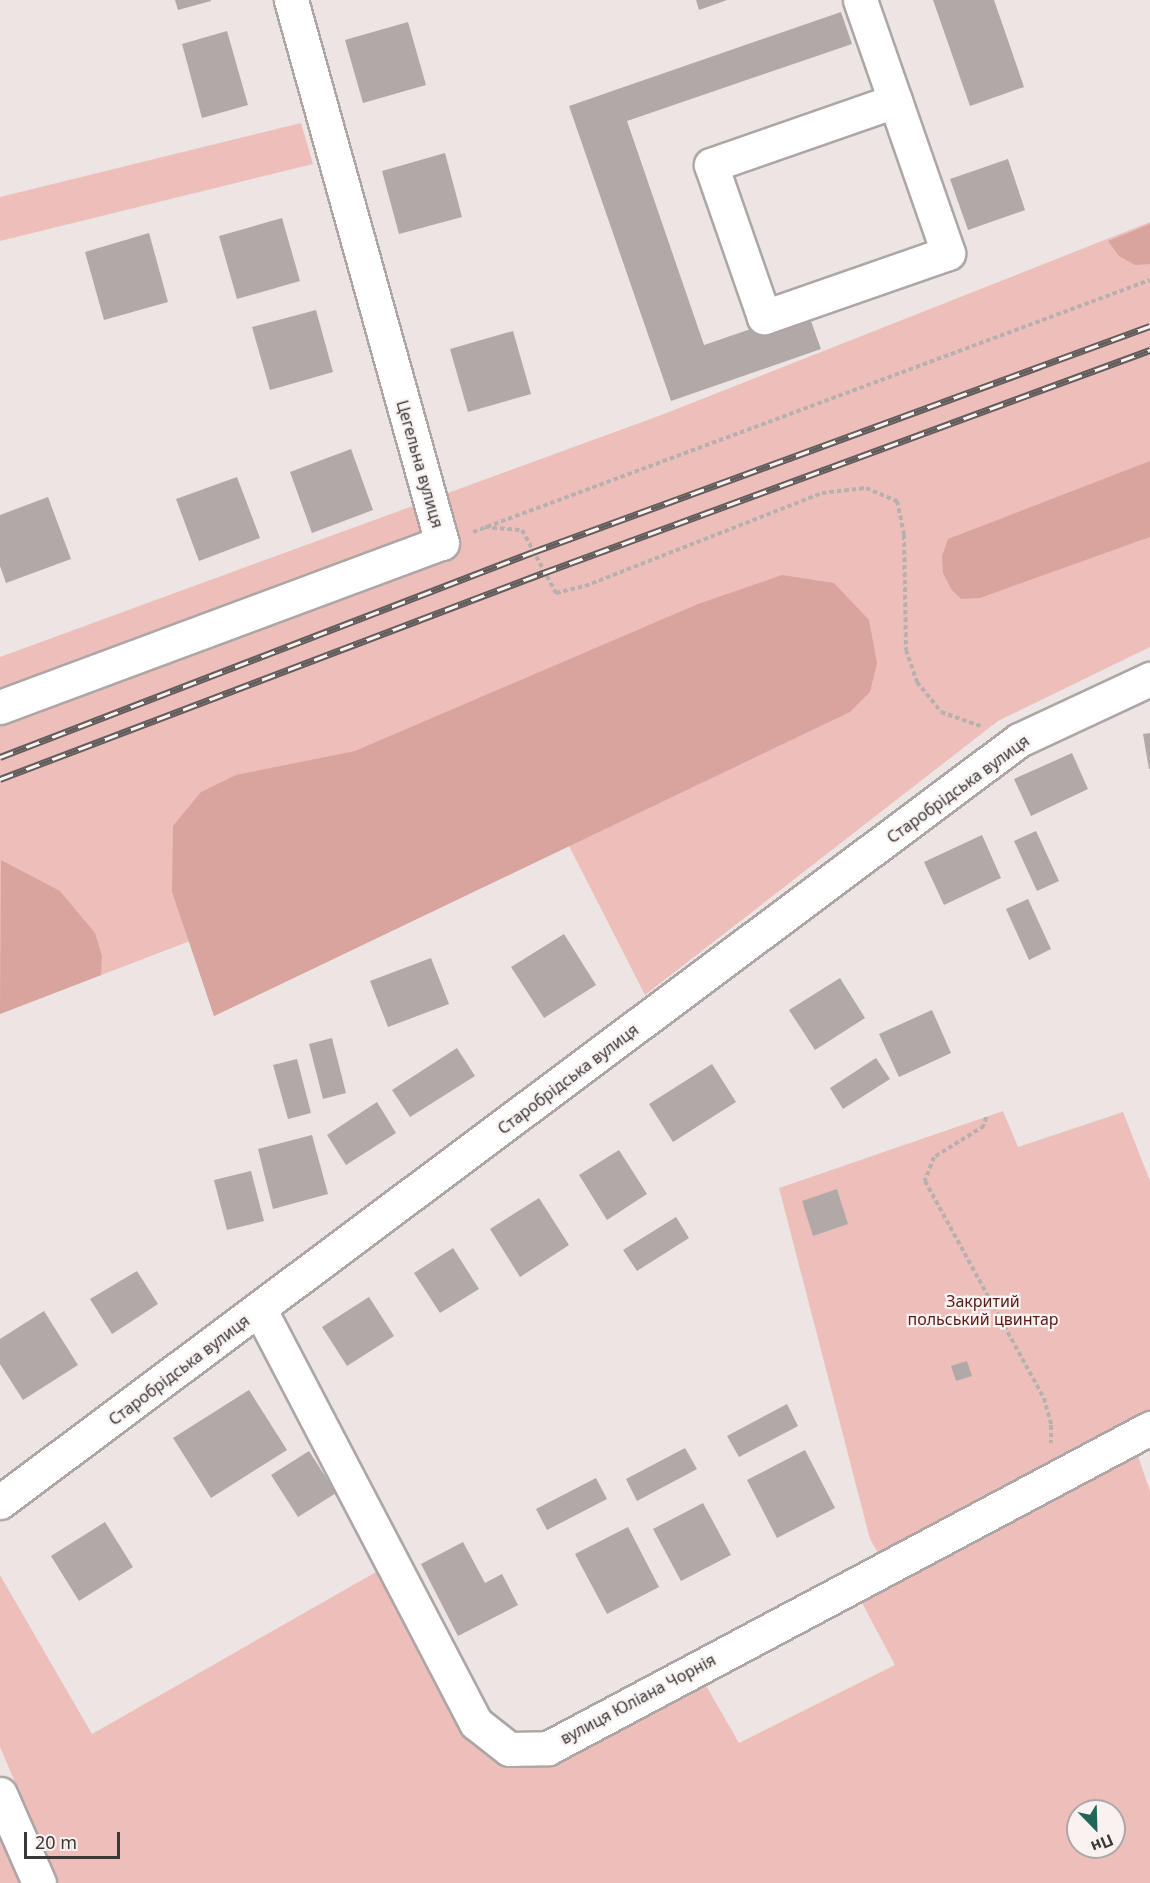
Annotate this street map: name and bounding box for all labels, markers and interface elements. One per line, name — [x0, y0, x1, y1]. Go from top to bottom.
street label: Цегельна вулиця — [393, 398, 447, 530]
street label: Старобрідська вулиця — [883, 731, 1033, 847]
street label: Старобрідська вулиця — [494, 1020, 642, 1138]
park label: Закритий польський цвинтар — [907, 1291, 1059, 1329]
street label: Старобрідська вулиця — [105, 1311, 253, 1429]
street label: вулиця Юліана Чорнія — [557, 1650, 719, 1748]
north arrow — [1066, 1799, 1126, 1859]
scale bar — [27, 1820, 123, 1858]
text: Пн — [1088, 1829, 1117, 1858]
text: 20 m — [35, 1830, 77, 1854]

